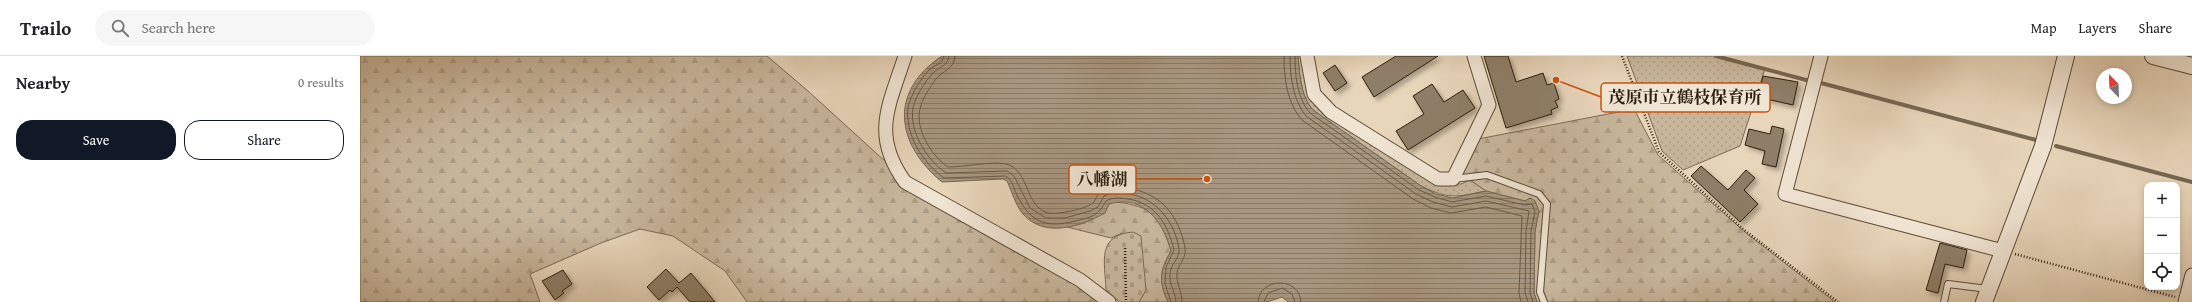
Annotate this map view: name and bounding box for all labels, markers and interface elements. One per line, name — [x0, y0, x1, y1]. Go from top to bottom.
search box — [95, 10, 375, 46]
text: Trailo — [20, 14, 71, 42]
icon: search — [109, 17, 131, 39]
text: Search here — [141, 17, 215, 38]
text: Map — [2031, 18, 2057, 38]
text: Layers — [2079, 18, 2117, 38]
text: Share — [2139, 18, 2172, 38]
north arrow — [2096, 68, 2132, 104]
text: Nearby — [16, 70, 70, 95]
text: 0 results — [298, 73, 344, 92]
callout: 茂原市立鶴枝保育所 — [1601, 83, 1770, 112]
text: 茂原市立鶴枝保育所 — [1609, 84, 1762, 109]
button: Save — [16, 120, 176, 160]
button: Share — [184, 120, 344, 160]
callout: 八幡湖 — [1069, 165, 1136, 194]
text: 八幡湖 — [1077, 166, 1128, 191]
map controls — [2144, 182, 2180, 290]
button: + — [2144, 182, 2180, 218]
button: − — [2144, 218, 2180, 254]
button: locate — [2144, 254, 2180, 290]

